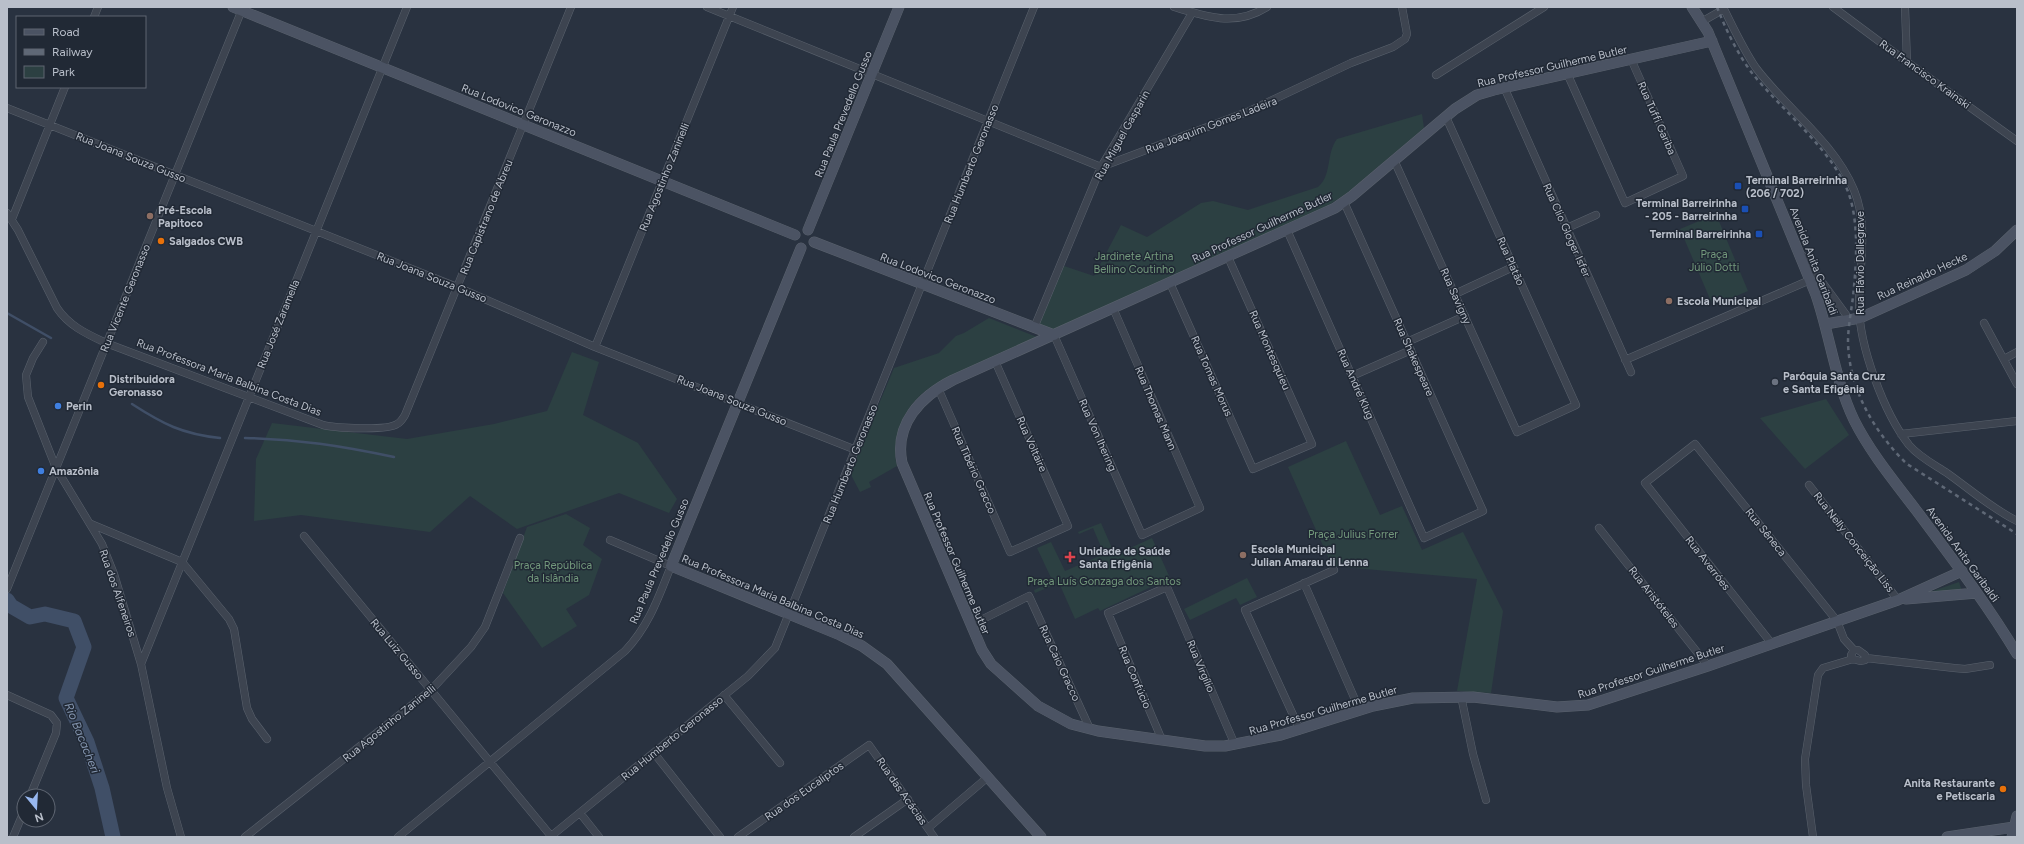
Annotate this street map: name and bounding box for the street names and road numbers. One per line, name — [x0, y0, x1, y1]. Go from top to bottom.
street label: Rua Francisco Krainski — [1877, 37, 1973, 112]
street label: Rua Professor Guilherme Butler — [1476, 43, 1629, 90]
street label: Rua Paula Prevedello Gusso — [812, 49, 875, 179]
street label: Rua Tuffi Gariba — [1635, 80, 1678, 157]
street label: Rua Lodovico Geronazzo — [459, 81, 578, 139]
street label: Rua Miguel Gasparin — [1092, 88, 1152, 182]
street label: Rua Joaquim Gomes Ladeira — [1144, 94, 1279, 157]
street label: Rua Humberto Geronasso — [942, 103, 1001, 226]
street label: Rua Agostinho Zaninelli — [637, 121, 692, 233]
street label: Rua Joana Souza Gusso — [74, 129, 188, 186]
street label: Rua Capistrano de Abreu — [457, 158, 515, 277]
street label: Rua Clio Gloger Isfer — [1540, 181, 1593, 279]
street label: Rua Professor Guilherme Butler — [1190, 189, 1335, 266]
street label: Avenida Anita Garibaldi — [1787, 205, 1840, 317]
street label: Rua Flávio Dallegrave — [1854, 211, 1867, 315]
street label: Rua Platão — [1494, 235, 1527, 288]
street label: Rua Vicente Geronasso — [98, 242, 153, 354]
street label: Rua Joana Souza Gusso — [375, 249, 489, 306]
street label: Rua Lodovico Geronazzo — [878, 250, 997, 307]
street label: Rua Reinaldo Hecke — [1875, 250, 1969, 303]
street label: Rua Savigny — [1437, 266, 1474, 327]
street label: Rua José Zaramella — [255, 278, 302, 371]
street label: Rua Montesquieu — [1246, 308, 1293, 392]
street label: Rua Shakespeare — [1391, 316, 1437, 398]
street label: Rua Tomas Morus — [1188, 334, 1235, 418]
street label: Rua Professora Maria Balbina Costa Dias — [135, 336, 323, 419]
street label: Rua André Klug — [1334, 347, 1377, 421]
street label: Rua Thomas Mann — [1132, 364, 1179, 452]
street label: Rua Joana Souza Gusso — [675, 372, 789, 429]
street label: Rua Von Ihering — [1076, 397, 1119, 473]
street label: Rua Humberto Geronasso — [821, 403, 880, 526]
street label: Rua Voltaire — [1014, 414, 1050, 474]
street label: Rua Tibério Gracco — [949, 425, 999, 516]
street label: Rua Professor Guilherme Butler — [921, 490, 993, 637]
street label: Rua Nelly Conceição Liss — [1811, 490, 1897, 595]
street label: Rua Paula Prevedello Gusso — [627, 496, 692, 626]
street label: Avenida Anita Garibaldi — [1924, 504, 2002, 605]
street label: Rua Sêneca — [1742, 506, 1789, 559]
street label: Rua Averróes — [1682, 534, 1733, 593]
street label: Rua dos Alfeneiros — [96, 548, 139, 639]
street label: Rua Professora Maria Balbina Costa Dias — [680, 552, 866, 641]
street label: Rua Aristóteles — [1626, 564, 1682, 631]
street label: Rua Luiz Gusso — [368, 616, 426, 682]
street label: Rua Caio Gracco — [1036, 623, 1083, 703]
street label: Rua Virgílio — [1184, 638, 1217, 694]
street label: Rua Professor Guilherme Butler — [1576, 642, 1726, 701]
street label: Rua Confúcio — [1115, 644, 1154, 711]
street label: Rua Agostinho Zaninelli — [340, 682, 438, 765]
street label: Rua Professor Guilherme Butler — [1248, 683, 1399, 738]
street label: Rua Humberto Geronasso — [619, 693, 726, 784]
street label: Rua das Acácias — [873, 755, 930, 828]
street label: Rua dos Eucaliptos — [762, 759, 846, 824]

